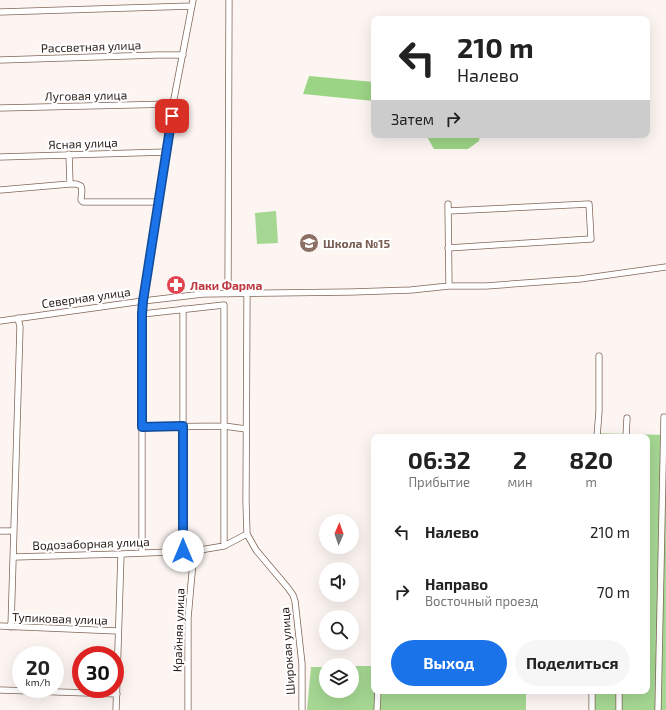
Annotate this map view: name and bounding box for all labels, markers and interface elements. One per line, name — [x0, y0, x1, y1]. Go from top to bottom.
text: 210 m — [457, 30, 534, 64]
icon: left — [391, 32, 443, 84]
street label: Рассветная улица — [41, 37, 141, 56]
text: Налево — [457, 64, 519, 86]
street label: Луговая улица — [45, 87, 127, 104]
pin — [155, 99, 189, 133]
icon: arrive — [161, 105, 183, 127]
icon: right — [442, 108, 464, 130]
text: Затем — [391, 110, 434, 128]
street label: Ясная улица — [48, 135, 118, 152]
school or university icon: Школа №15 — [298, 232, 320, 254]
place label: Школа №15 — [323, 236, 390, 250]
pharmacy icon: Лаки Фарма — [165, 274, 187, 296]
place label: Лаки Фарма — [190, 278, 262, 292]
street label: Северная улица — [41, 284, 132, 311]
text: 06:32 — [408, 445, 471, 474]
text: 2 — [513, 445, 527, 474]
text: 820 — [569, 445, 613, 474]
text: Прибытие — [408, 474, 470, 490]
text: мин — [508, 474, 532, 490]
text: m — [586, 474, 597, 490]
north arrow — [319, 514, 359, 554]
map controls — [319, 514, 359, 698]
icon: left — [391, 521, 413, 543]
text: Налево — [425, 523, 479, 541]
text: 210 m — [590, 523, 630, 541]
position arrow — [162, 530, 204, 572]
street label: Водозаборная улица — [32, 534, 150, 553]
button: sound — [319, 562, 359, 602]
text: Направо — [425, 575, 488, 593]
icon: right — [391, 581, 413, 603]
text: 70 m — [597, 583, 630, 601]
street label: Крайняя улица — [170, 588, 187, 672]
text: Восточный проезд — [425, 593, 538, 609]
street label: Широкая улица — [277, 607, 298, 695]
street label: Тупиковая улица — [12, 609, 108, 628]
button: search — [319, 610, 359, 650]
button: Выход — [391, 640, 507, 686]
button: Поделиться — [515, 640, 630, 686]
speed limit sign: 30 — [72, 646, 124, 698]
text: 20 — [26, 655, 50, 679]
button: layers — [319, 658, 359, 698]
text: km/h — [26, 676, 50, 688]

